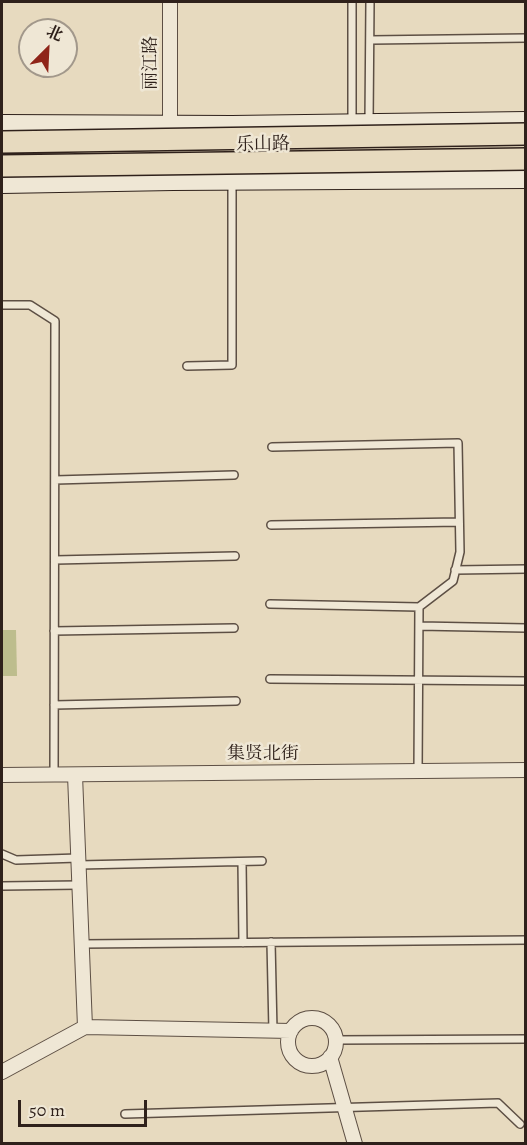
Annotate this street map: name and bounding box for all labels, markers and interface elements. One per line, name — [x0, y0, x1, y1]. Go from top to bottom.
north arrow — [18, 18, 78, 78]
text: 北 — [43, 20, 66, 47]
street label: 丽江路 — [141, 36, 163, 90]
street label: 乐山路 — [236, 134, 290, 156]
street label: 集贤北街 — [227, 744, 299, 766]
scale bar — [21, 1088, 150, 1126]
text: 50 m — [29, 1098, 65, 1122]

